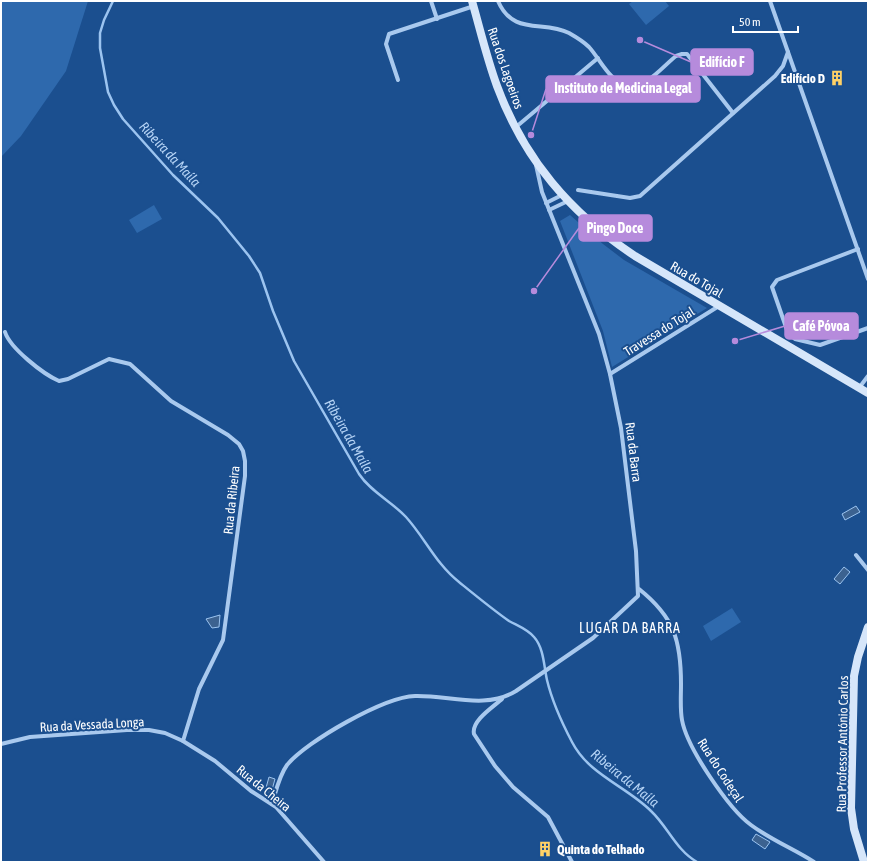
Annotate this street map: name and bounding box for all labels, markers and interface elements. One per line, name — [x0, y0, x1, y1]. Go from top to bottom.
scale bar — [733, 8, 798, 34]
text: 50 m — [739, 15, 761, 29]
street label: Rua dos Lagoeiros — [485, 25, 527, 111]
callout: Edifício F — [691, 49, 753, 75]
text: Edifício F — [699, 54, 745, 70]
building icon: Edifício D — [828, 69, 846, 87]
place label: Edifício D — [781, 71, 825, 86]
callout: Instituto de Medicina Legal — [546, 76, 700, 102]
text: Instituto de Medicina Legal — [554, 80, 692, 96]
water label: Ribeira da Maíla — [136, 118, 204, 190]
callout: Pingo Doce — [579, 215, 652, 241]
text: Pingo Doce — [587, 220, 643, 236]
street label: Rua do Tojal — [668, 258, 726, 301]
street label: Travessa do Tojal — [621, 304, 698, 359]
callout: Café Póvoa — [785, 313, 858, 339]
text: Café Póvoa — [793, 318, 850, 334]
water label: Ribeira da Maíla — [321, 396, 377, 476]
street label: Rua da Barra — [622, 421, 645, 483]
street label: Rua da Ribeira — [220, 465, 243, 535]
district label: LUGAR DA BARRA — [579, 620, 681, 636]
street label: Rua Professor António Carlos — [834, 675, 851, 812]
street label: Rua da Vessada Longa — [39, 714, 145, 735]
street label: Rua do Codeçal — [694, 736, 747, 805]
water label: Ribeira da Maíla — [588, 746, 663, 811]
street label: Rua da Cheira — [234, 762, 294, 815]
building icon: Quinta do Telhado — [536, 840, 554, 858]
place label: Quinta do Telhado — [557, 842, 645, 857]

